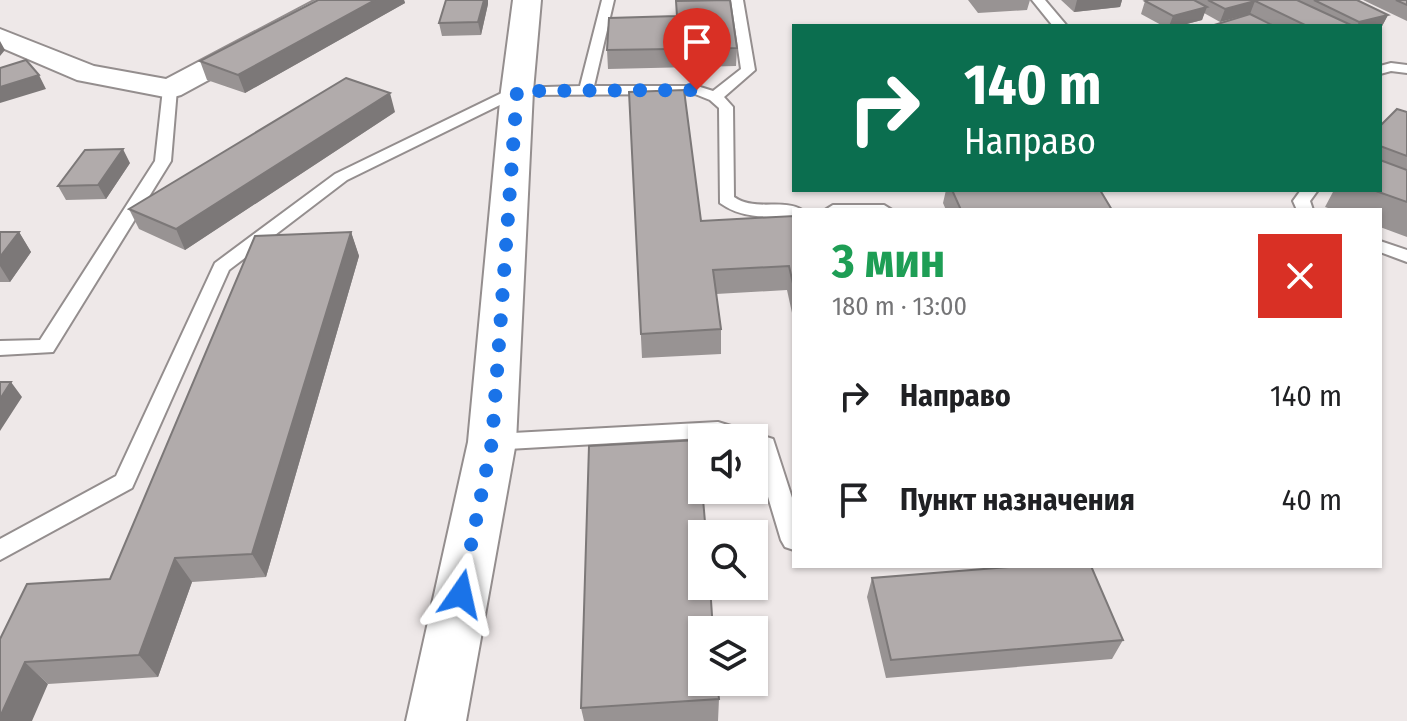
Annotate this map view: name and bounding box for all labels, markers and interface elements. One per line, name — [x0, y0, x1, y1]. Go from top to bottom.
pin — [663, 8, 731, 90]
icon: arrive — [675, 20, 719, 64]
text: 140 m — [964, 52, 1101, 119]
icon: right — [832, 56, 936, 160]
text: Направо — [964, 120, 1096, 164]
text: 3 мин — [832, 232, 945, 290]
button: close — [1258, 234, 1342, 318]
text: 180 m · 13:00 — [832, 291, 967, 322]
icon: right — [832, 374, 876, 418]
text: Направо — [900, 378, 1011, 414]
text: 140 m — [1270, 378, 1342, 414]
map controls — [688, 424, 768, 696]
button: sound — [688, 424, 768, 504]
icon: arrive — [832, 478, 876, 522]
text: Пункт назначения — [900, 482, 1135, 518]
text: 40 m — [1282, 482, 1342, 518]
button: search — [688, 520, 768, 600]
position arrow — [419, 552, 503, 636]
button: layers — [688, 616, 768, 696]

